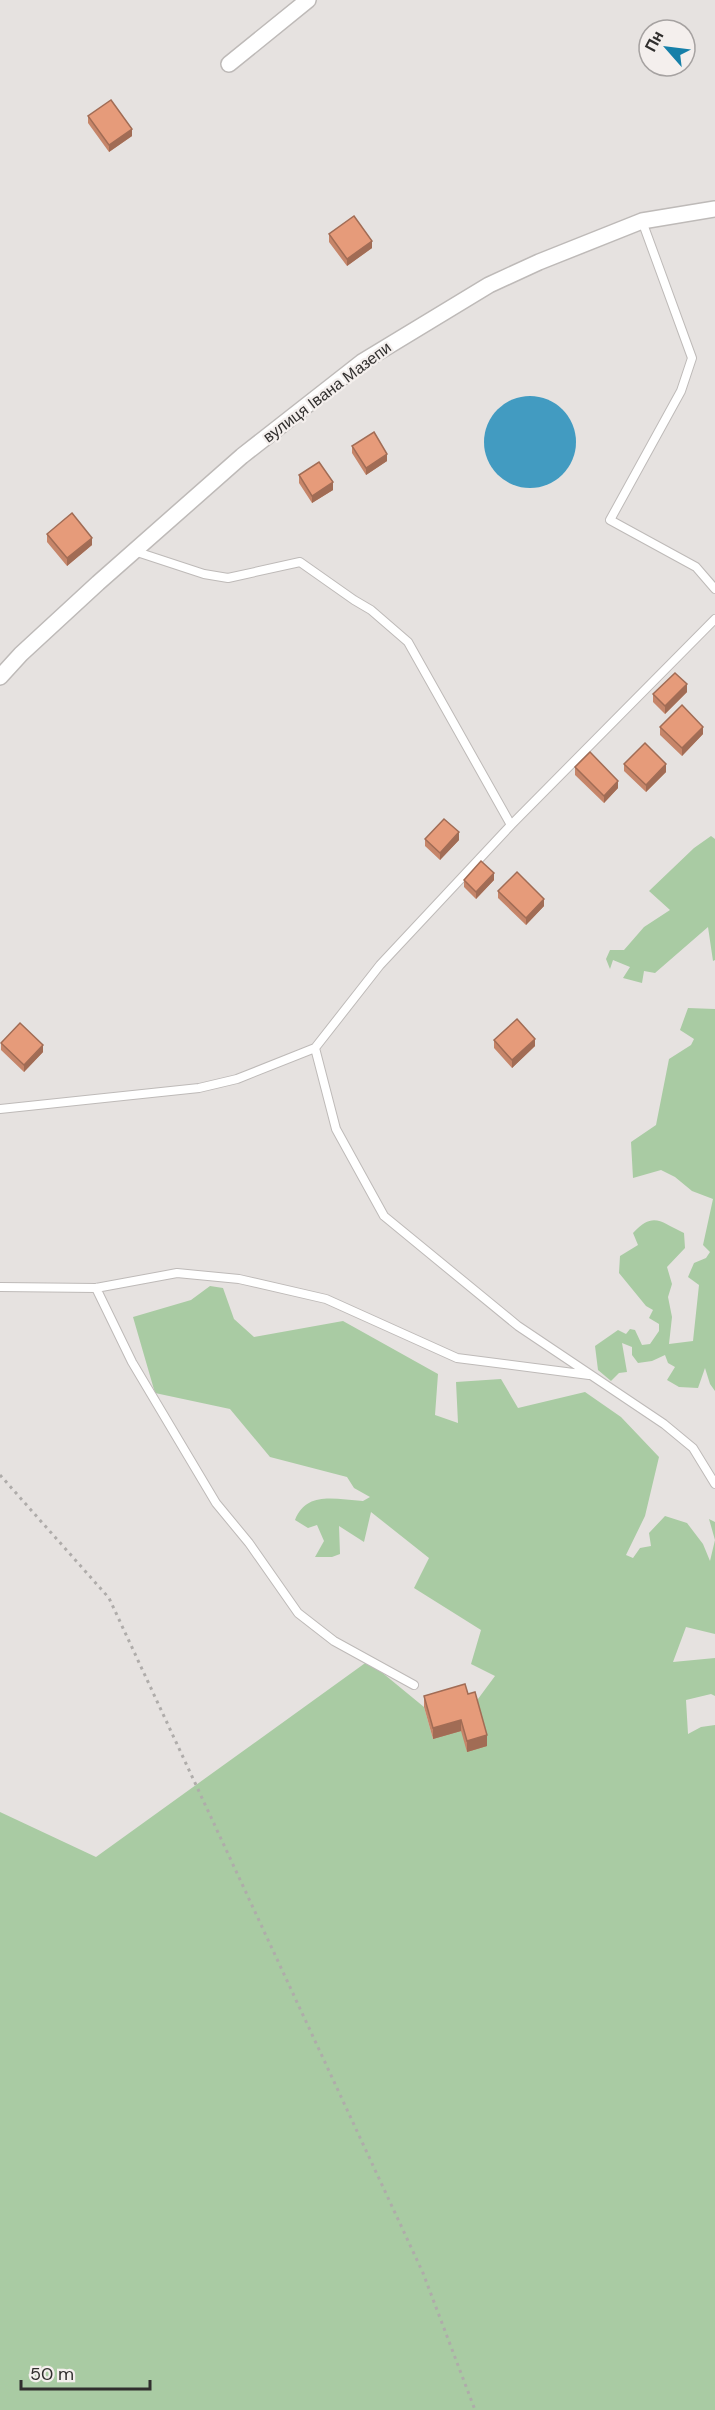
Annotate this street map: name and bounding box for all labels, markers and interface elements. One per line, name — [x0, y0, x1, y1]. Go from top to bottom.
north arrow — [637, 18, 697, 78]
text: Пн — [640, 27, 668, 55]
street label: вулиця Івана Мазепи — [259, 337, 395, 447]
scale bar — [21, 2353, 150, 2391]
text: 50 m — [30, 2362, 74, 2386]

